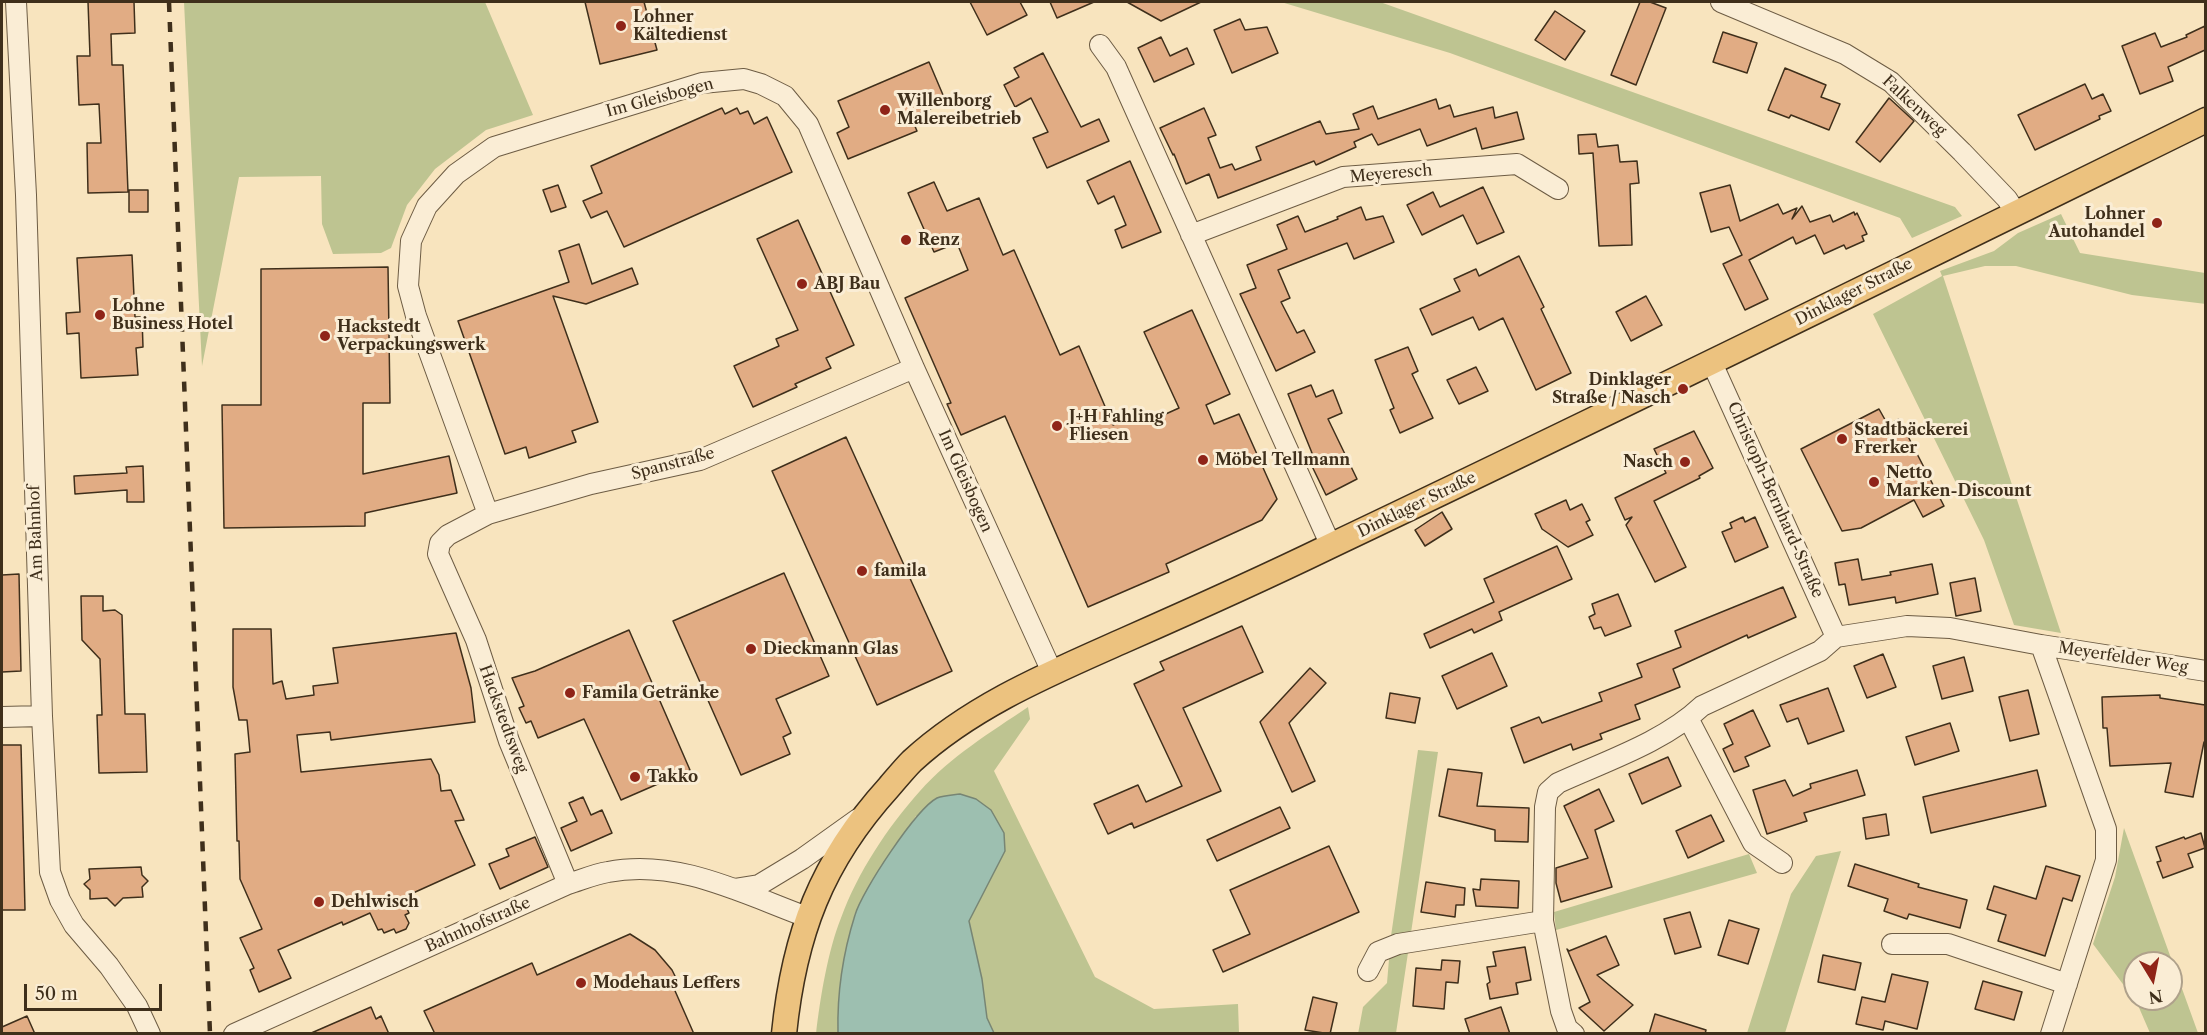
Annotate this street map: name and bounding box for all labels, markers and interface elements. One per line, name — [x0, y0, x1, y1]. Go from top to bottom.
place label: Lohner Kältedienst — [633, 7, 727, 45]
marker: Lohner Kältedienst — [614, 19, 628, 33]
street label: Falkenweg — [1878, 72, 1950, 140]
street label: Im Gleisbogen — [604, 74, 716, 122]
place label: Willenborg Malereibetrieb — [897, 91, 1021, 129]
marker: Willenborg Malereibetrieb — [878, 103, 892, 117]
street label: Meyeresch — [1349, 161, 1433, 187]
place label: Lohner Autohandel — [2049, 204, 2145, 242]
marker: Lohner Autohandel — [2150, 216, 2164, 230]
place label: Renz — [918, 230, 960, 250]
marker: Renz — [899, 233, 913, 247]
street label: Dinklager Straße — [1792, 254, 1916, 330]
place label: ABJ Bau — [814, 274, 880, 294]
marker: ABJ Bau — [795, 277, 809, 291]
place label: Lohne Business Hotel — [112, 296, 233, 334]
marker: Lohne Business Hotel — [93, 308, 107, 322]
place label: Hackstedt Verpackungswerk — [337, 317, 485, 355]
marker: Hackstedt Verpackungswerk — [318, 329, 332, 343]
place label: Dinklager Straße / Nasch — [1552, 370, 1671, 408]
marker: Dinklager Straße / Nasch — [1676, 382, 1690, 396]
street label: Christoph-Bernhard-Straße — [1723, 399, 1827, 601]
place label: J+H Fahling Fliesen — [1069, 407, 1164, 445]
marker: J+H Fahling Fliesen — [1050, 419, 1064, 433]
place label: Stadtbäckerei Frerker — [1854, 420, 1968, 458]
street label: Im Gleisbogen — [934, 427, 996, 535]
marker: Stadtbäckerei Frerker — [1835, 432, 1849, 446]
street label: Spanstraße — [629, 444, 717, 484]
place label: Möbel Tellmann — [1215, 450, 1350, 470]
place label: Nasch — [1623, 452, 1673, 472]
marker: Möbel Tellmann — [1196, 453, 1210, 467]
marker: Nasch — [1678, 455, 1692, 469]
place label: Netto Marken-Discount — [1886, 463, 2031, 501]
street label: Dinklager Straße — [1355, 468, 1479, 542]
marker: Netto Marken-Discount — [1867, 475, 1881, 489]
street label: Am Bahnhof — [25, 485, 47, 581]
place label: famila — [874, 561, 927, 581]
marker: famila — [855, 564, 869, 578]
street label: Meyerfelder Weg — [2057, 638, 2189, 678]
place label: Dieckmann Glas — [763, 639, 899, 659]
marker: Dieckmann Glas — [744, 642, 758, 656]
street label: Hackstedtsweg — [475, 662, 531, 776]
place label: Famila Getränke — [582, 683, 719, 703]
marker: Famila Getränke — [563, 686, 577, 700]
place label: Takko — [647, 767, 698, 787]
marker: Takko — [628, 770, 642, 784]
place label: Dehlwisch — [331, 892, 419, 912]
street label: Bahnhofstraße — [423, 893, 533, 957]
marker: Dehlwisch — [312, 895, 326, 909]
north arrow — [2123, 951, 2183, 1011]
scale bar — [27, 972, 165, 1010]
place label: Modehaus Leffers — [593, 973, 740, 993]
marker: Modehaus Leffers — [574, 976, 588, 990]
text: 50 m — [35, 983, 78, 1005]
text: N — [2147, 986, 2164, 1008]

